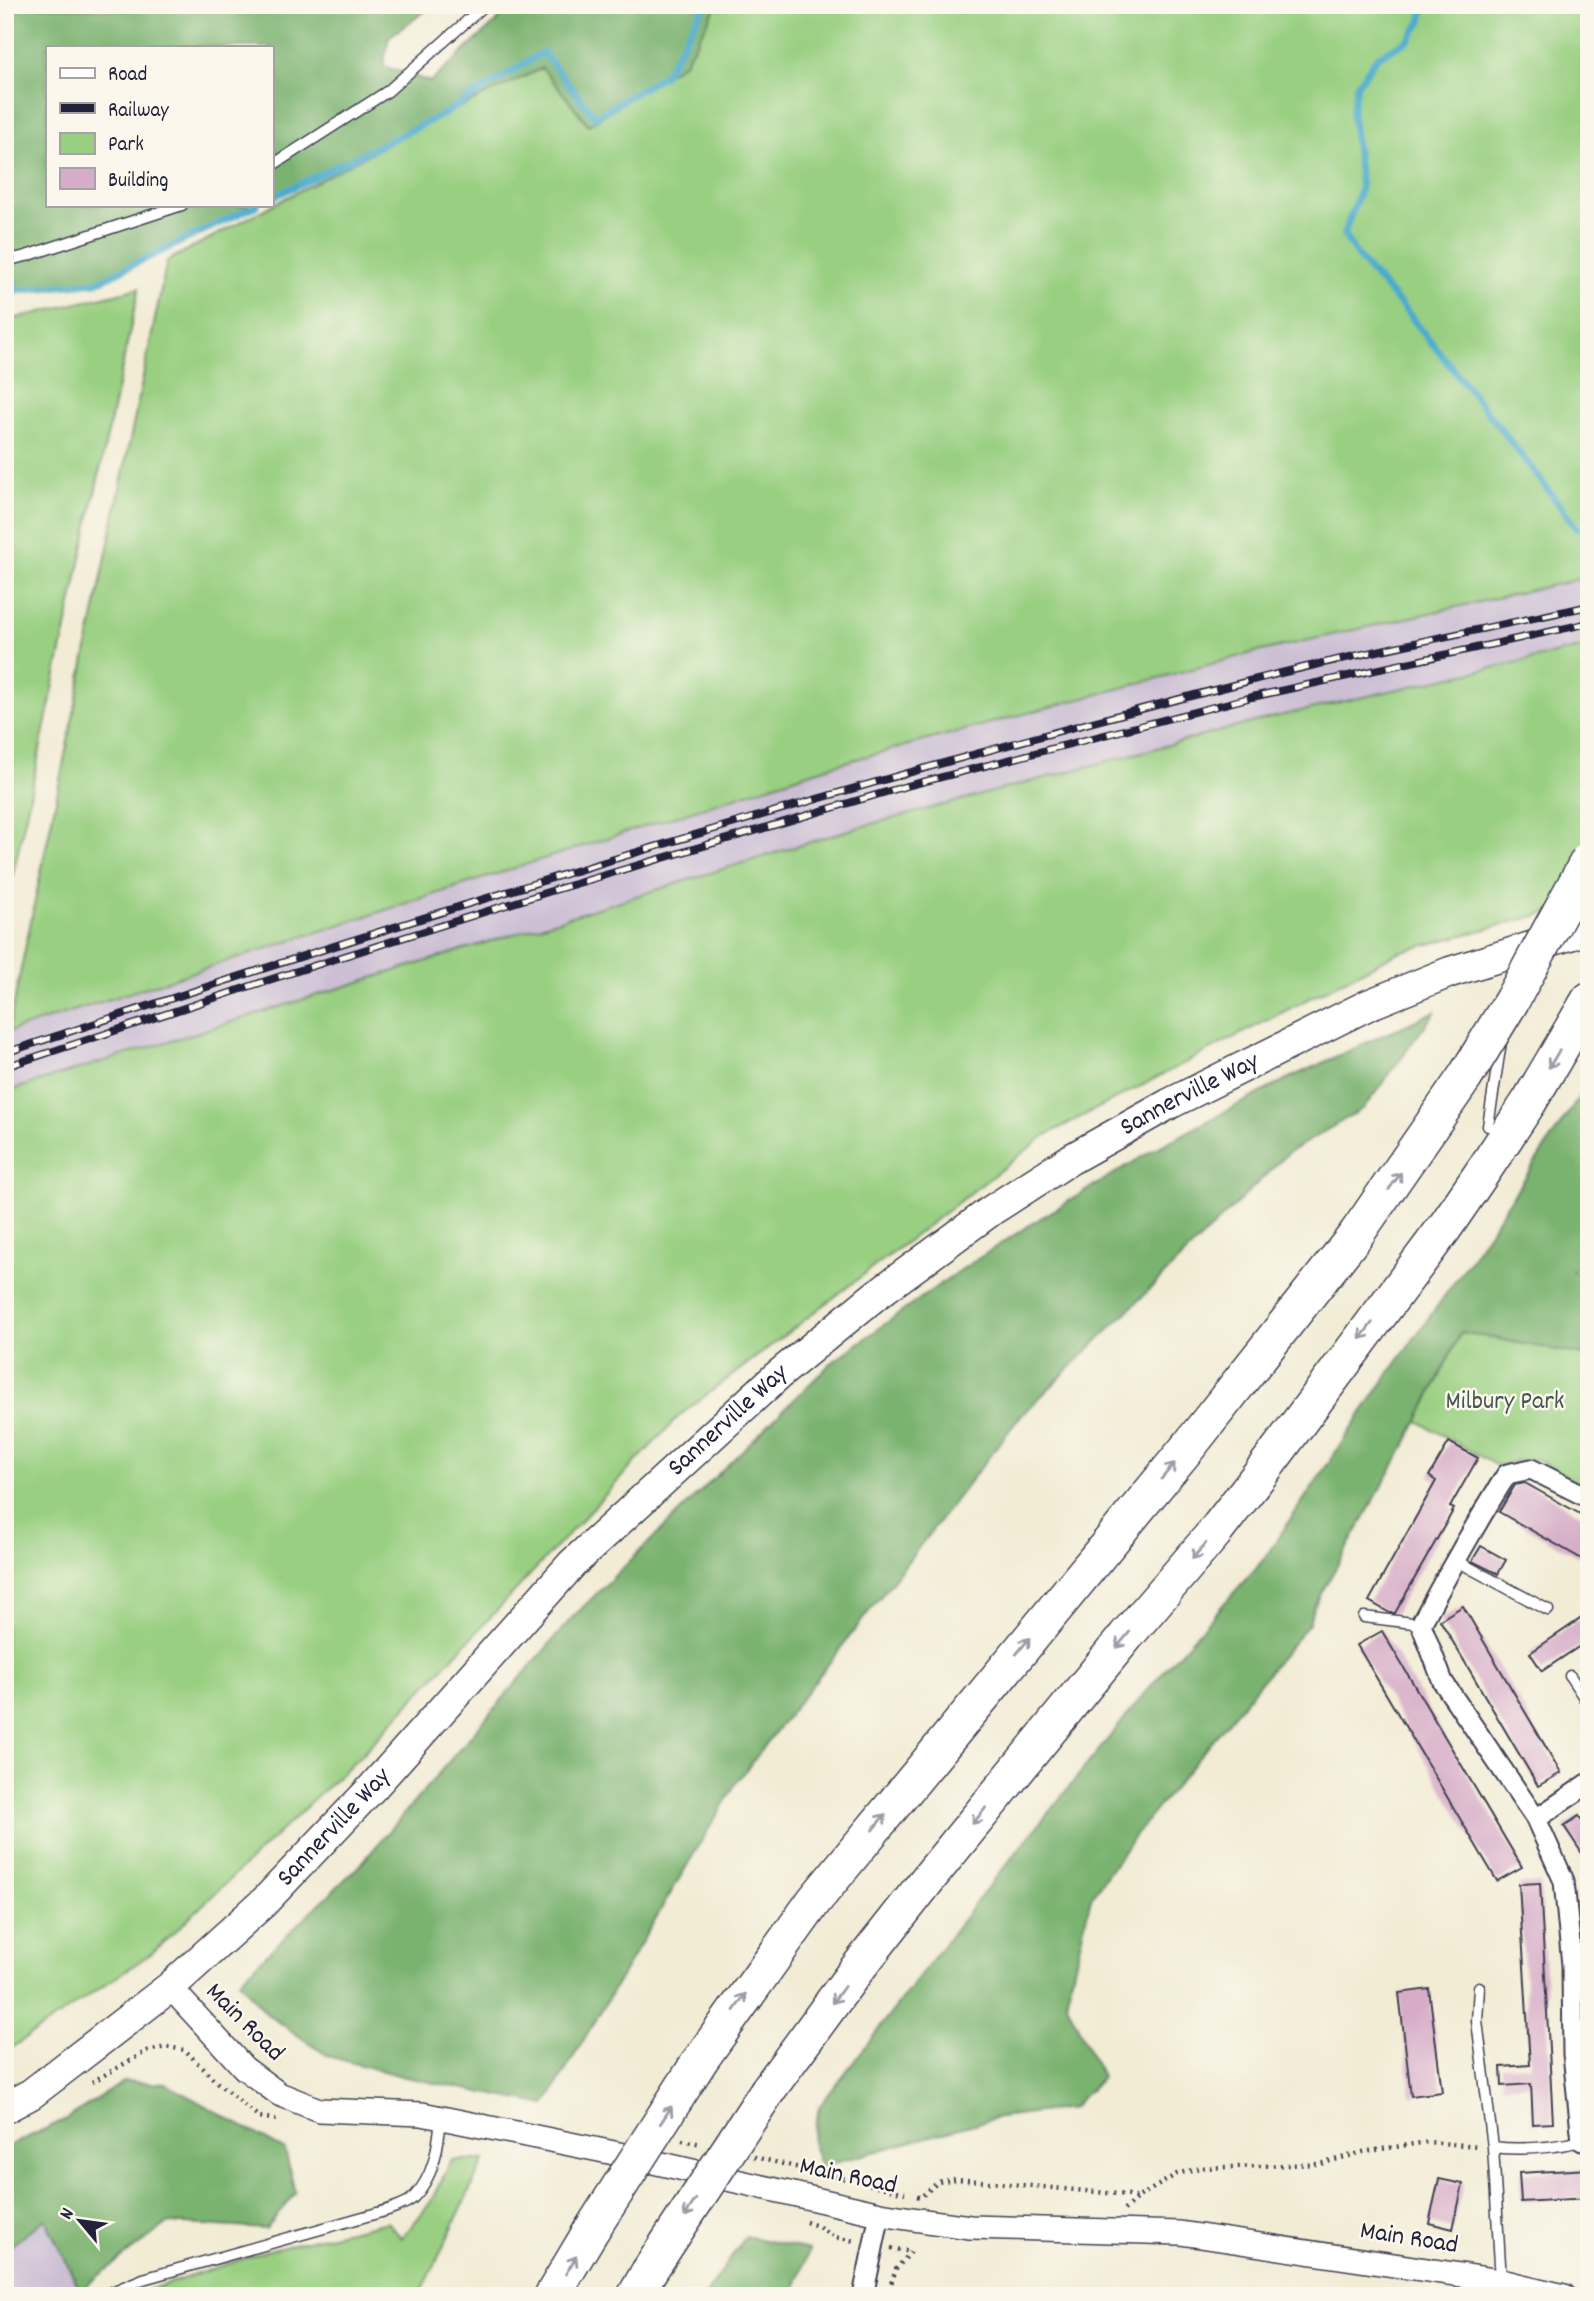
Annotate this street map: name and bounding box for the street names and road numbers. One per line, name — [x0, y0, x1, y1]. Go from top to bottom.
street label: Sannerville Way — [1114, 1043, 1266, 1146]
street label: Sannerville Way — [660, 1355, 797, 1486]
street label: Sannerville Way — [269, 1760, 400, 1896]
street label: Main Road — [196, 1975, 292, 2071]
street label: Main Road — [796, 2149, 900, 2205]
street label: Main Road — [1357, 2213, 1461, 2265]

